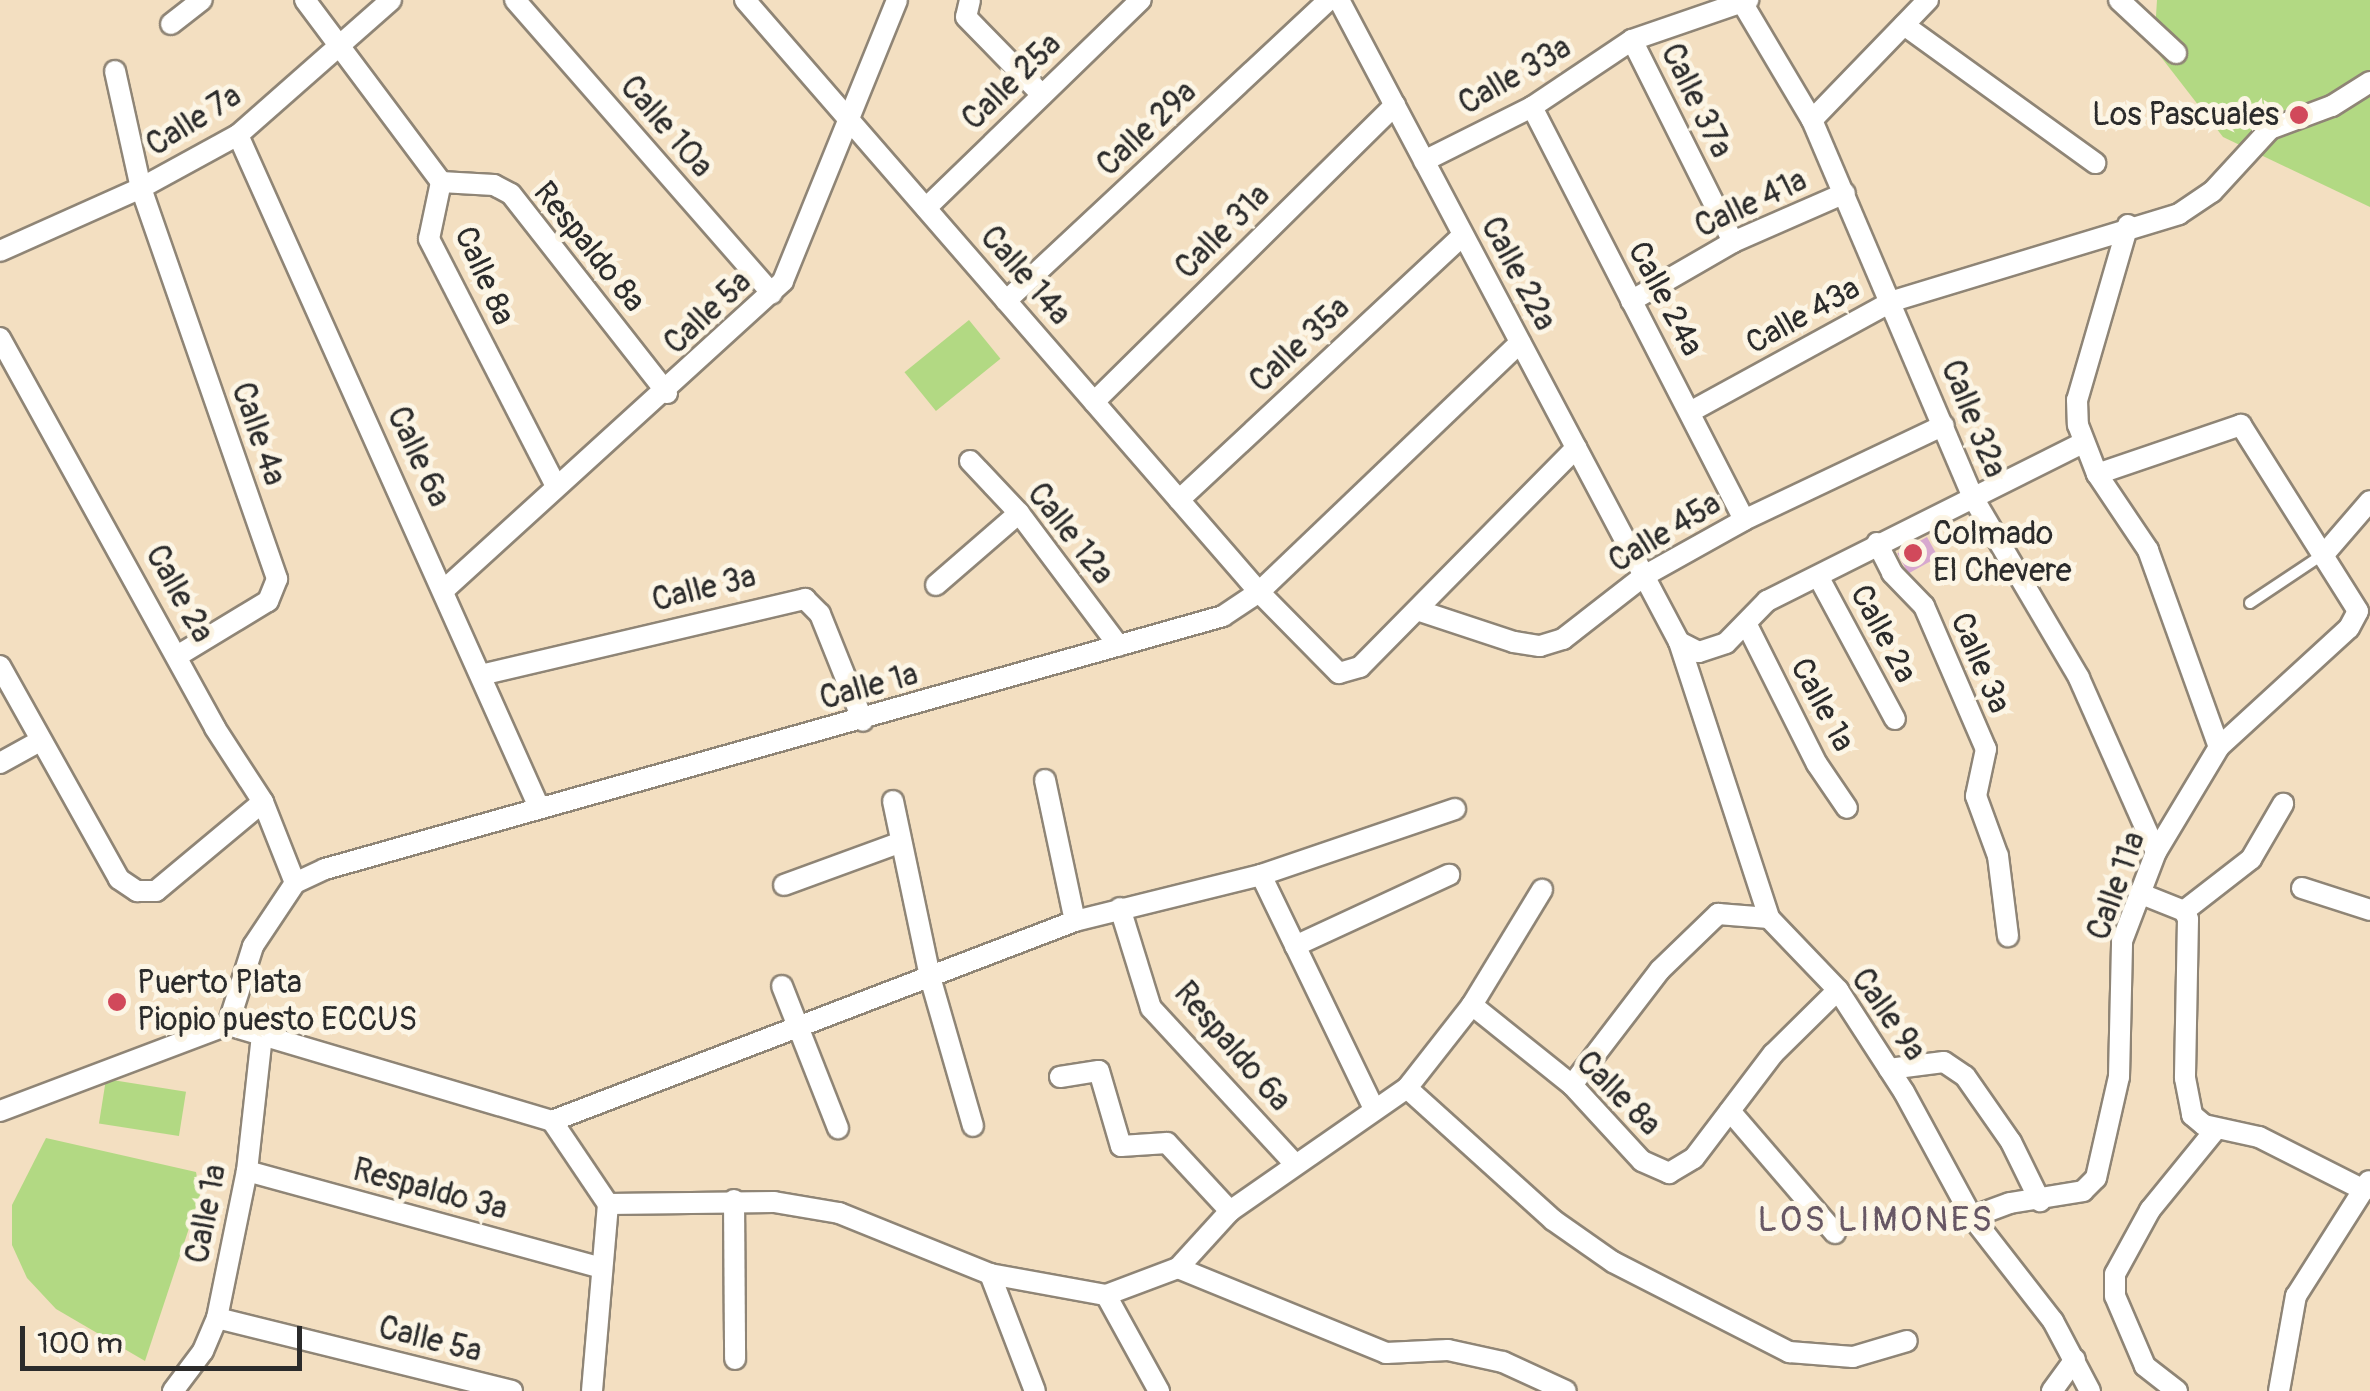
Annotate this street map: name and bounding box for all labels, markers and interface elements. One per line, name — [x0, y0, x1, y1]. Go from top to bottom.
street label: Calle 25ª — [955, 26, 1069, 138]
street label: Calle 33ª — [1452, 29, 1578, 123]
street label: Calle 37ª — [1652, 38, 1740, 164]
street label: Calle 10ª — [612, 68, 720, 186]
street label: Calle 29ª — [1089, 73, 1205, 185]
street label: Calle 7ª — [140, 77, 248, 165]
place label: Los Pascuales — [2092, 96, 2279, 134]
marker: Los Pascuales — [2288, 104, 2310, 126]
street label: Calle 41ª — [1689, 162, 1813, 246]
street label: Respaldo 8ª — [525, 174, 653, 320]
street label: Calle 31ª — [1168, 177, 1278, 287]
street label: Calle 22ª — [1472, 211, 1564, 337]
street label: Calle 14ª — [972, 219, 1078, 333]
street label: Calle 8ª — [445, 221, 523, 331]
street label: Calle 24ª — [1619, 235, 1711, 363]
street label: Calle 5ª — [657, 263, 759, 363]
street label: Calle 43ª — [1740, 269, 1866, 363]
street label: Calle 35ª — [1242, 289, 1358, 401]
street label: Calle 32ª — [1932, 355, 2014, 483]
street label: Calle 4ª — [223, 378, 293, 490]
street label: Calle 6ª — [378, 401, 458, 513]
street label: Calle 12ª — [1019, 476, 1121, 592]
street label: Calle 45ª — [1602, 485, 1728, 581]
place label: Colmado El Chevere — [1933, 516, 2071, 591]
street label: Calle 2ª — [137, 539, 221, 649]
marker: Colmado El Chevere — [1902, 542, 1924, 564]
street label: Calle 3ª — [648, 558, 760, 620]
street label: Calle 2ª — [1841, 578, 1925, 690]
street label: Calle 3ª — [1942, 607, 2018, 719]
street label: Calle 1ª — [1782, 652, 1862, 758]
street label: Calle 1ª — [816, 656, 922, 718]
street label: Calle 11ª — [2080, 827, 2154, 945]
street label: Calle 9ª — [1842, 961, 1934, 1069]
place label: Puerto Plata Piopio puesto ECCUS — [137, 965, 417, 1040]
street label: Respaldo 6ª — [1165, 974, 1299, 1120]
marker: Puerto Plata Piopio puesto ECCUS — [106, 991, 128, 1013]
street label: Calle 8ª — [1568, 1044, 1668, 1144]
street label: Respaldo 3ª — [349, 1151, 511, 1229]
street label: Calle 1ª — [179, 1161, 235, 1267]
district label: LOS LIMONES — [1758, 1199, 1994, 1241]
scale bar — [25, 1306, 308, 1368]
street label: Calle 5ª — [375, 1309, 485, 1371]
text: 100 m — [37, 1325, 123, 1362]

